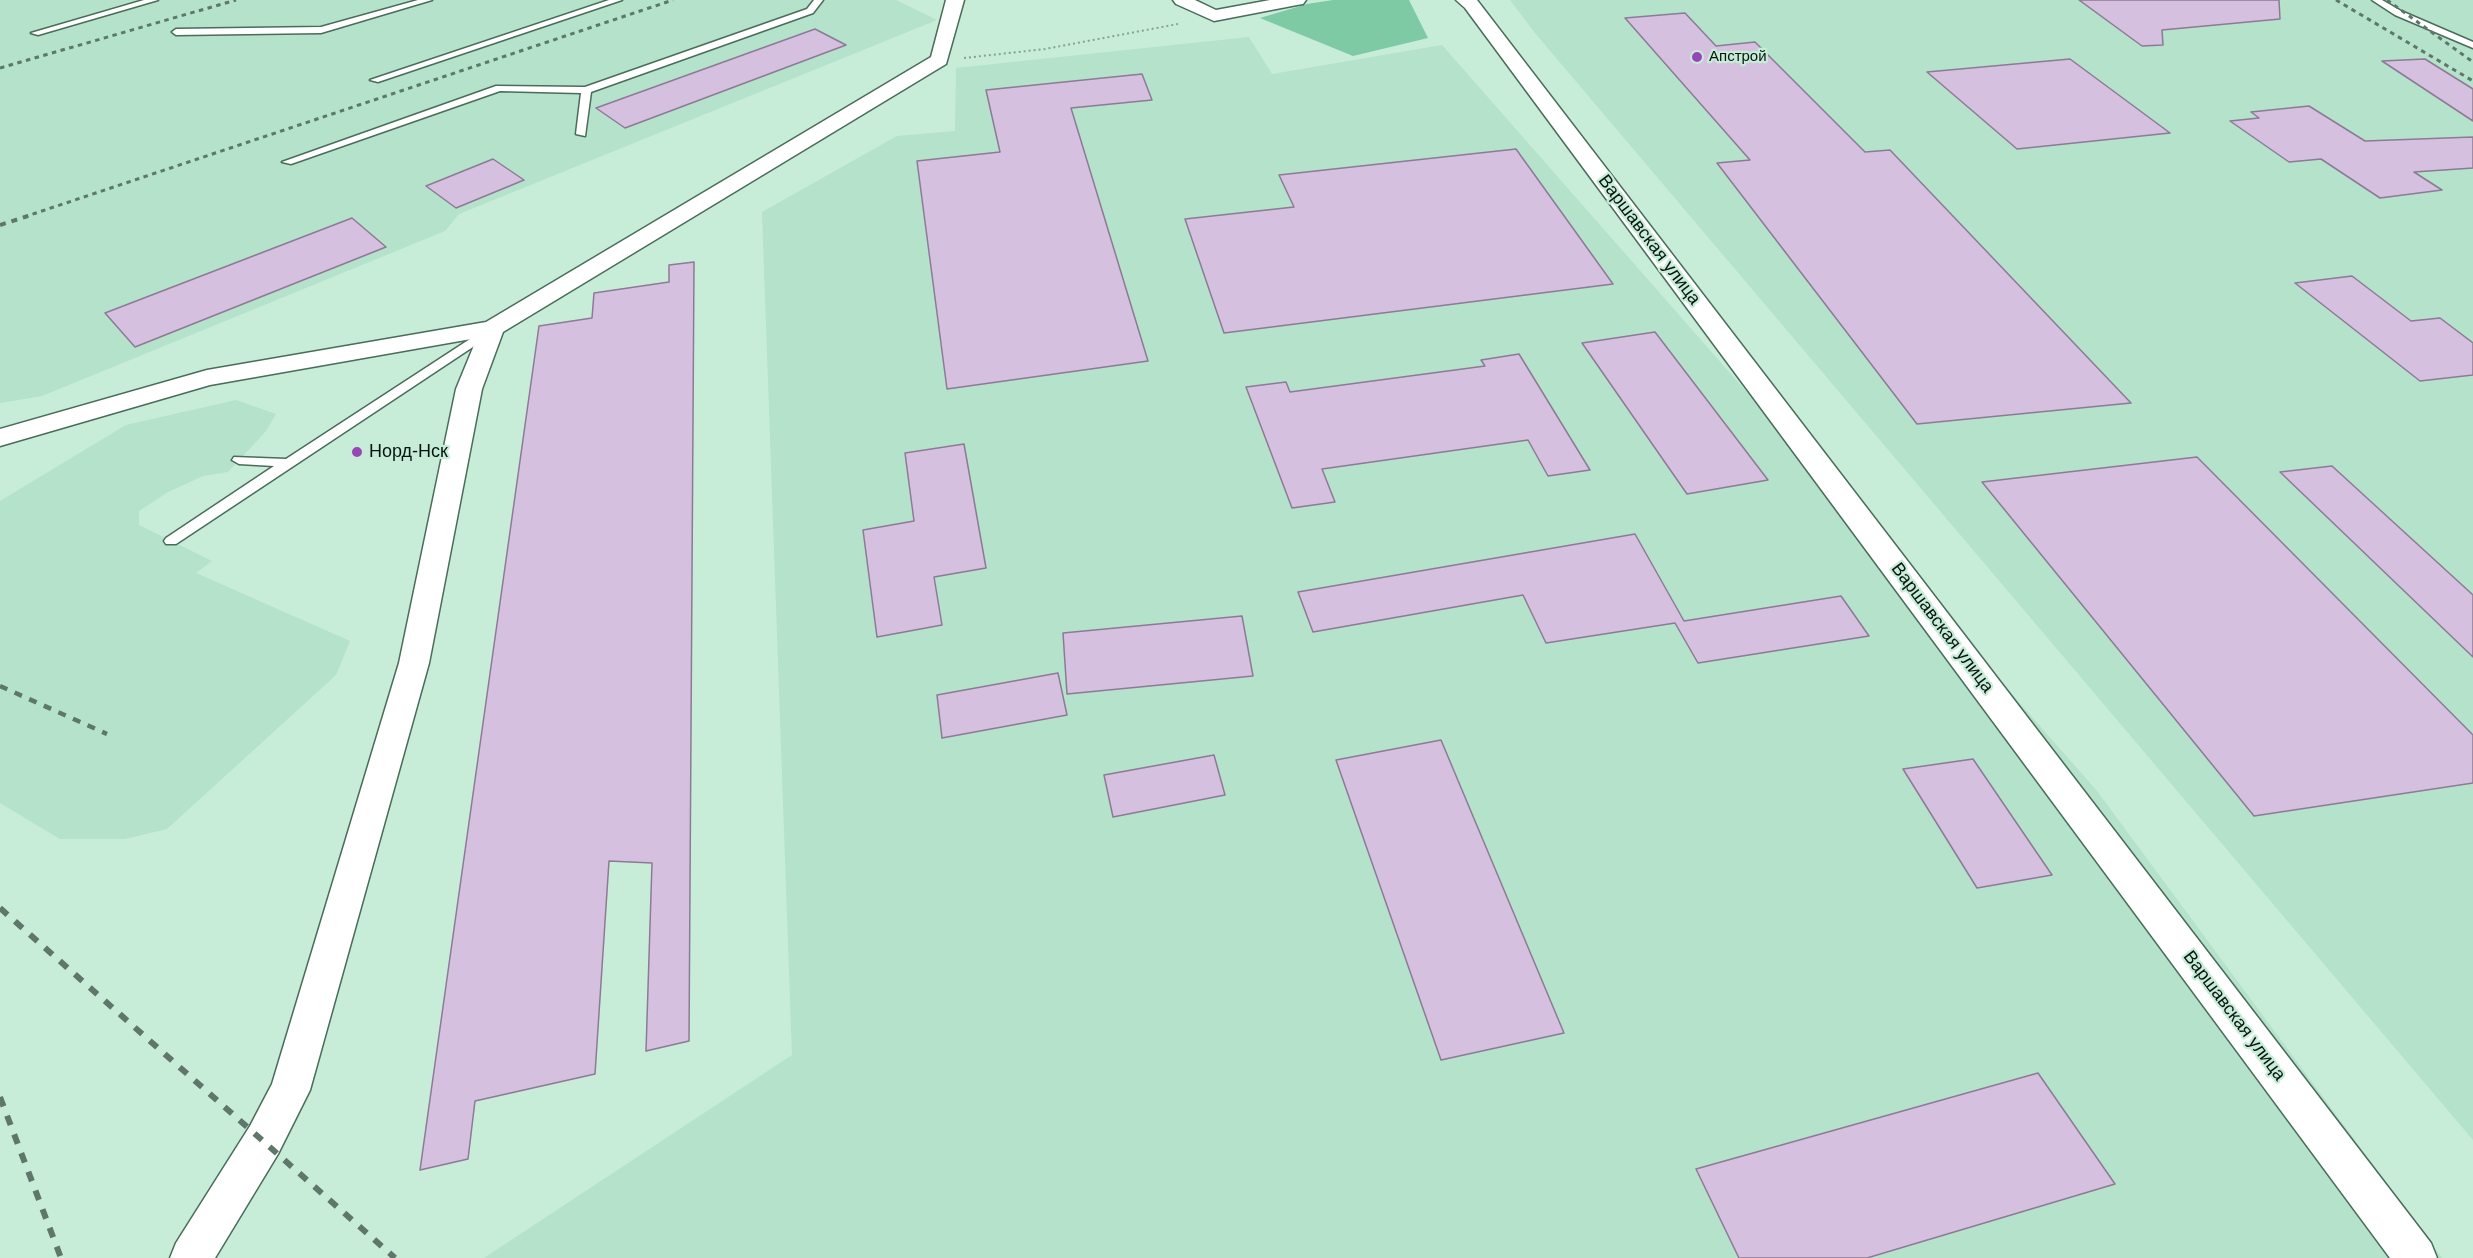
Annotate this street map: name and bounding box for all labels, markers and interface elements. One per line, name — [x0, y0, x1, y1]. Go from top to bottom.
place label: Апстрой — [1709, 48, 1767, 66]
marker: Апстрой — [1690, 50, 1704, 64]
street label: Варшавская улица — [1593, 171, 1705, 309]
place label: Норд-Нск — [369, 441, 448, 463]
marker: Норд-Нск — [350, 445, 364, 459]
street label: Варшавская улица — [1886, 559, 1998, 697]
street label: Варшавская улица — [2178, 947, 2290, 1085]

